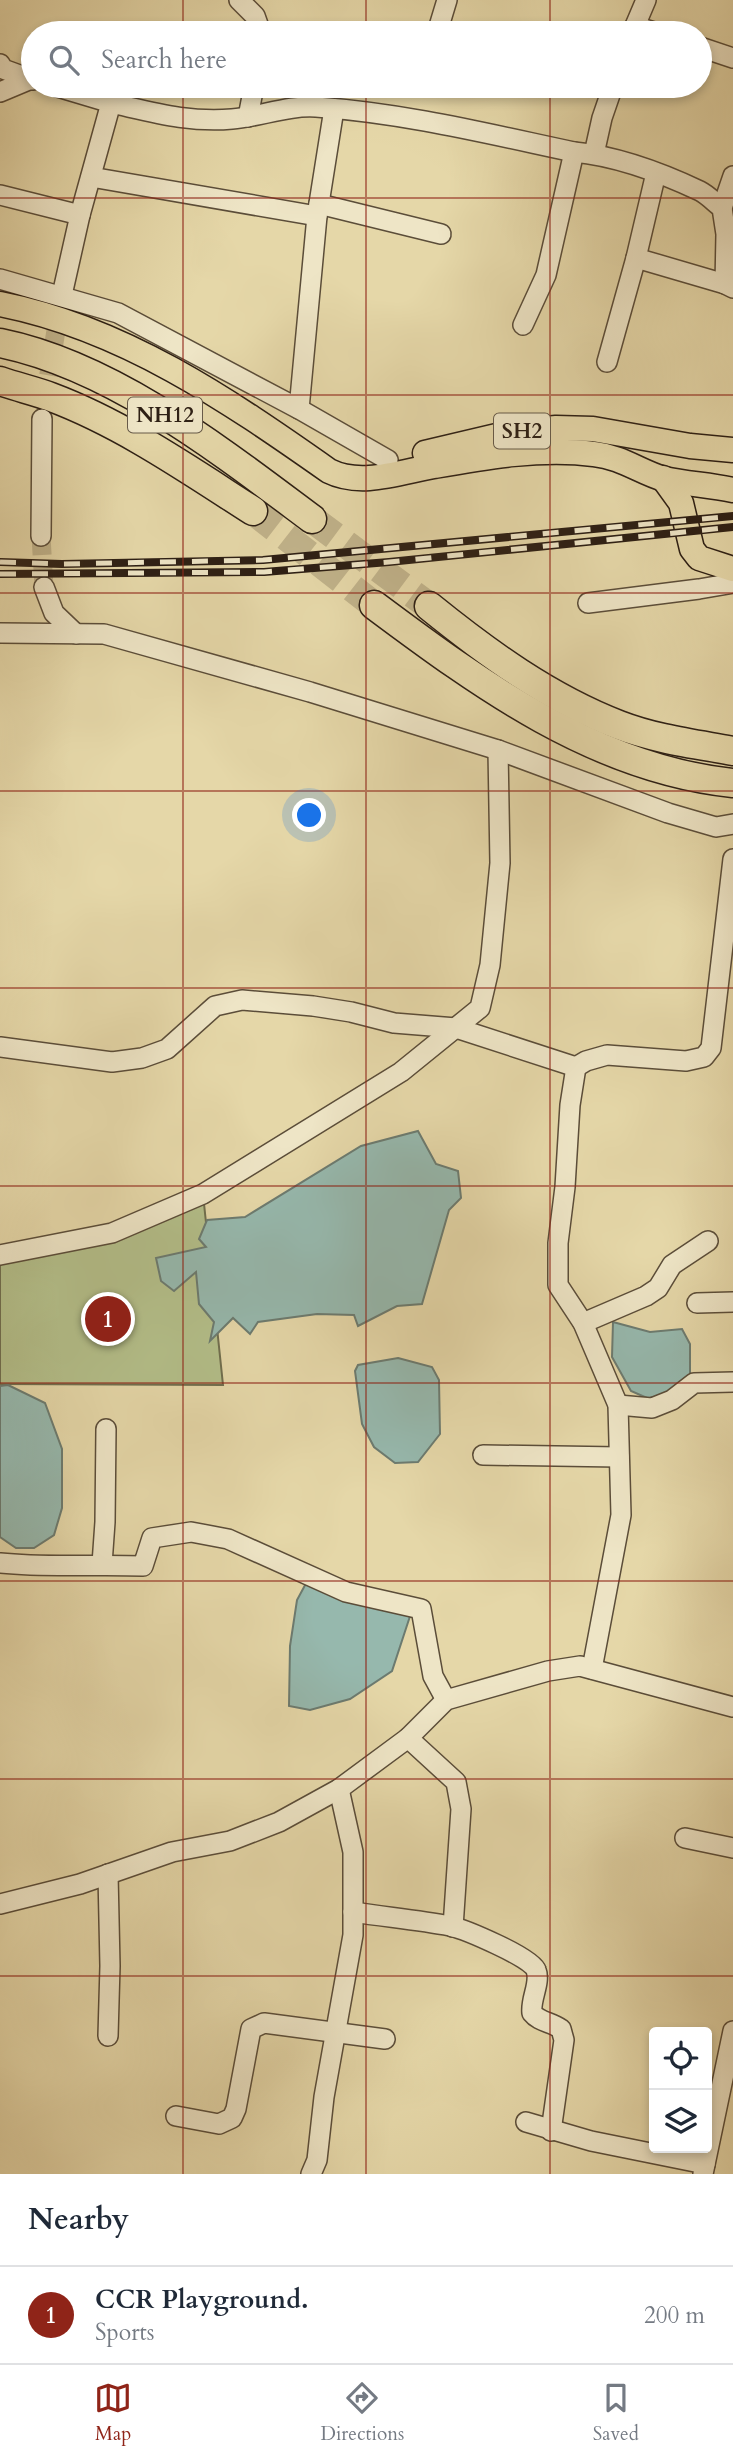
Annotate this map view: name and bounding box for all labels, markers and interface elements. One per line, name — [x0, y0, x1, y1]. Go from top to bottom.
search box — [21, 21, 712, 98]
icon: search — [45, 41, 83, 79]
text: Search here — [101, 42, 227, 77]
road number: NH12 — [128, 398, 202, 432]
road number: SH2 — [494, 414, 550, 448]
your location — [292, 798, 326, 832]
pin: 1 — [85, 1293, 131, 1345]
map controls — [649, 2027, 712, 2153]
button: locate — [649, 2027, 712, 2090]
button: layers — [649, 2090, 712, 2153]
text: Nearby — [28, 2199, 129, 2240]
text: CCR Playground. — [95, 2282, 309, 2317]
text: 1 — [45, 2300, 57, 2331]
text: 200 m — [644, 2300, 705, 2331]
text: Sports — [95, 2317, 155, 2348]
tab: Map — [94, 2379, 132, 2447]
tab: Directions — [321, 2379, 404, 2447]
tab: Saved — [593, 2379, 639, 2447]

